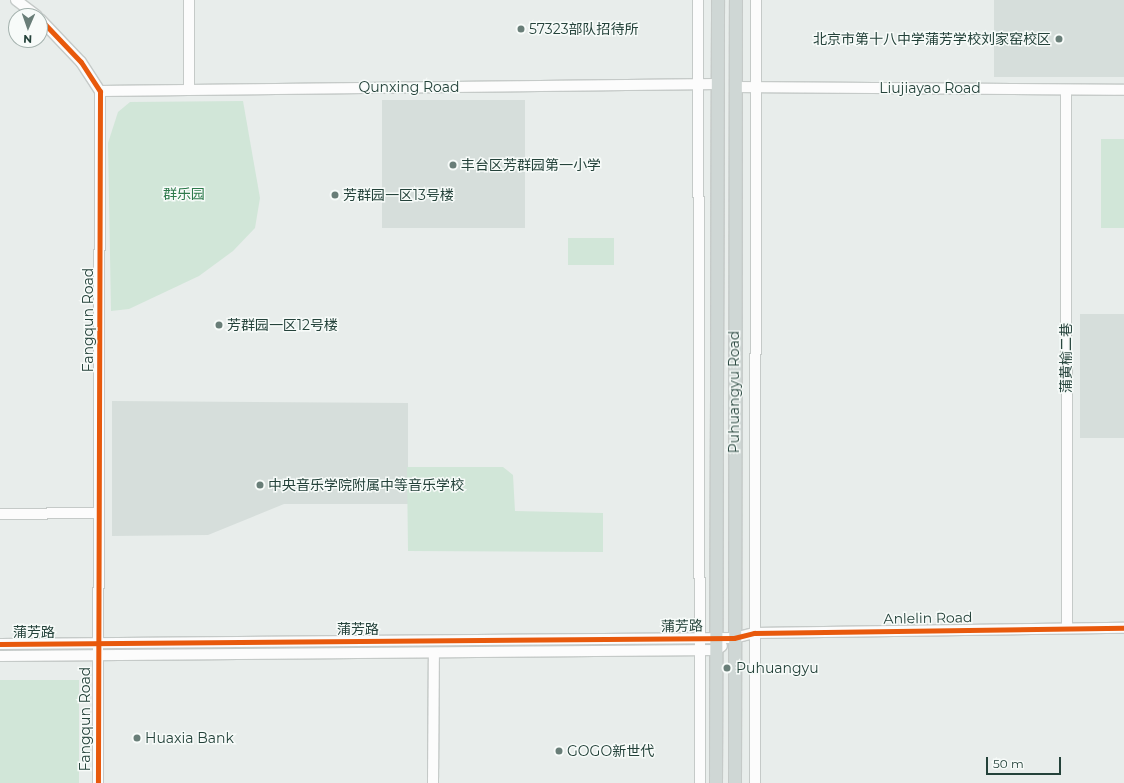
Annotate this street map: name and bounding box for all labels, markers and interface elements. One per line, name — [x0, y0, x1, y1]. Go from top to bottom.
north arrow — [8, 8, 48, 48]
place label: 57323部队招待所 — [529, 21, 639, 37]
marker: 57323部队招待所 — [516, 24, 526, 34]
place label: 北京市第十八中学蒲芳学校刘家窑校区 — [813, 31, 1051, 47]
text: N — [23, 32, 32, 46]
marker: 北京市第十八中学蒲芳学校刘家窑校区 — [1054, 34, 1064, 44]
street label: Qunxing Road — [358, 79, 460, 95]
street label: Liujiayao Road — [879, 80, 981, 96]
place label: 丰台区芳群园第一小学 — [461, 157, 601, 173]
marker: 丰台区芳群园第一小学 — [448, 160, 458, 170]
park label: 群乐园 — [163, 186, 205, 202]
place label: 芳群园一区13号楼 — [343, 187, 454, 203]
marker: 芳群园一区13号楼 — [330, 190, 340, 200]
street label: Fangqun Road — [80, 268, 96, 372]
place label: 芳群园一区12号楼 — [227, 317, 338, 333]
marker: 芳群园一区12号楼 — [214, 320, 224, 330]
street label: 蒲黄榆二巷 — [1058, 323, 1074, 393]
street label: Puhuangyu Road — [726, 331, 742, 453]
place label: 中央音乐学院附属中等音乐学校 — [268, 477, 464, 493]
marker: 中央音乐学院附属中等音乐学校 — [255, 480, 265, 490]
street label: Anlelin Road — [883, 609, 973, 627]
street label: 蒲芳路 — [661, 617, 703, 635]
street label: 蒲芳路 — [337, 621, 379, 637]
street label: 蒲芳路 — [13, 624, 55, 640]
place label: Puhuangyu — [736, 660, 819, 676]
marker: Puhuangyu — [721, 662, 733, 674]
street label: Fangqun Road — [77, 667, 93, 771]
place label: Huaxia Bank — [145, 730, 234, 746]
marker: Huaxia Bank — [132, 733, 142, 743]
place label: GOGO新世代 — [567, 743, 654, 759]
marker: GOGO新世代 — [554, 746, 564, 756]
scale bar — [988, 749, 1063, 775]
text: 50 m — [993, 756, 1024, 771]

